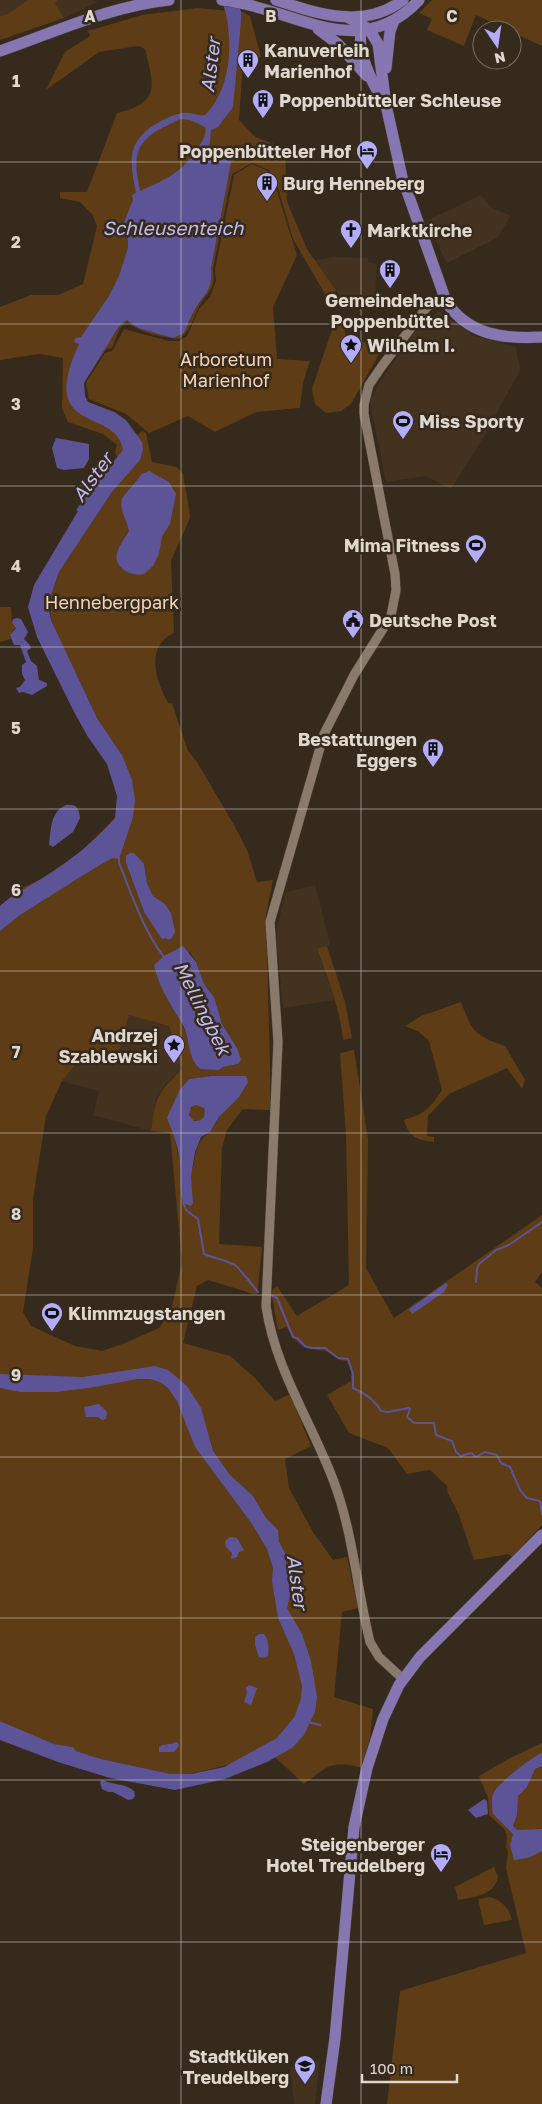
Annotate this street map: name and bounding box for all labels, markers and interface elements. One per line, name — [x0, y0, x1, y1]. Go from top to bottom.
text: A — [84, 6, 96, 26]
text: B — [265, 6, 277, 26]
text: C — [446, 6, 458, 26]
north arrow — [472, 20, 522, 70]
water label: Alster — [195, 34, 225, 93]
place label: Kanuverleih Marienhof — [264, 39, 369, 82]
building icon: Kanuverleih Marienhof — [236, 48, 260, 79]
text: N — [493, 49, 507, 68]
text: 1 — [12, 71, 20, 91]
building icon: Poppenbütteler Schleuse — [251, 88, 275, 119]
place label: Poppenbütteler Schleuse — [279, 89, 502, 111]
hotel icon: Poppenbütteler Hof — [355, 139, 379, 170]
place label: Poppenbütteler Hof — [179, 140, 351, 162]
building icon: Burg Henneberg — [255, 171, 279, 202]
place label: Burg Henneberg — [283, 172, 425, 194]
water label: Schleusenteich — [103, 216, 245, 239]
church icon: Marktkirche — [339, 218, 363, 249]
place label: Marktkirche — [367, 219, 473, 241]
text: 2 — [11, 232, 21, 252]
building icon: Gemeindehaus Poppenbüttel — [378, 258, 402, 289]
place label: Gemeindehaus Poppenbüttel — [325, 289, 455, 332]
place icon: Wilhelm I. — [339, 333, 363, 364]
place label: Wilhelm I. — [367, 334, 456, 356]
park label: Arboretum Marienhof — [180, 348, 272, 391]
text: 3 — [11, 394, 21, 414]
sports icon: Miss Sporty — [391, 409, 415, 440]
place label: Miss Sporty — [419, 410, 524, 432]
water label: Alster — [67, 446, 119, 506]
sports icon: Mima Fitness — [464, 533, 488, 564]
place label: Mima Fitness — [344, 534, 460, 556]
text: 4 — [11, 556, 21, 576]
park label: Hennebergpark — [45, 591, 179, 613]
public building icon: Deutsche Post — [341, 608, 365, 639]
place label: Deutsche Post — [369, 609, 497, 631]
text: 5 — [11, 718, 21, 738]
place label: Bestattungen Eggers — [298, 728, 417, 771]
building icon: Bestattungen Eggers — [421, 737, 445, 768]
text: 6 — [11, 880, 21, 900]
water label: Mellingbek — [170, 958, 237, 1060]
place label: Andrzej Szablewski — [59, 1024, 158, 1067]
place icon: Andrzej Szablewski — [162, 1033, 186, 1064]
text: 7 — [12, 1042, 21, 1062]
text: 8 — [11, 1204, 21, 1224]
sports icon: Klimmzugstangen — [40, 1301, 64, 1332]
place label: Klimmzugstangen — [68, 1302, 226, 1324]
text: 9 — [11, 1365, 21, 1385]
water label: Alster — [283, 1553, 314, 1613]
place label: Steigenberger Hotel Treudelberg — [266, 1833, 425, 1876]
hotel icon: Steigenberger Hotel Treudelberg — [429, 1842, 453, 1873]
place label: Stadtküken Treudelberg — [183, 2045, 289, 2088]
scale bar — [362, 2052, 457, 2084]
school or university icon: Stadtküken Treudelberg — [293, 2054, 317, 2085]
text: 100 m — [370, 2059, 413, 2077]

